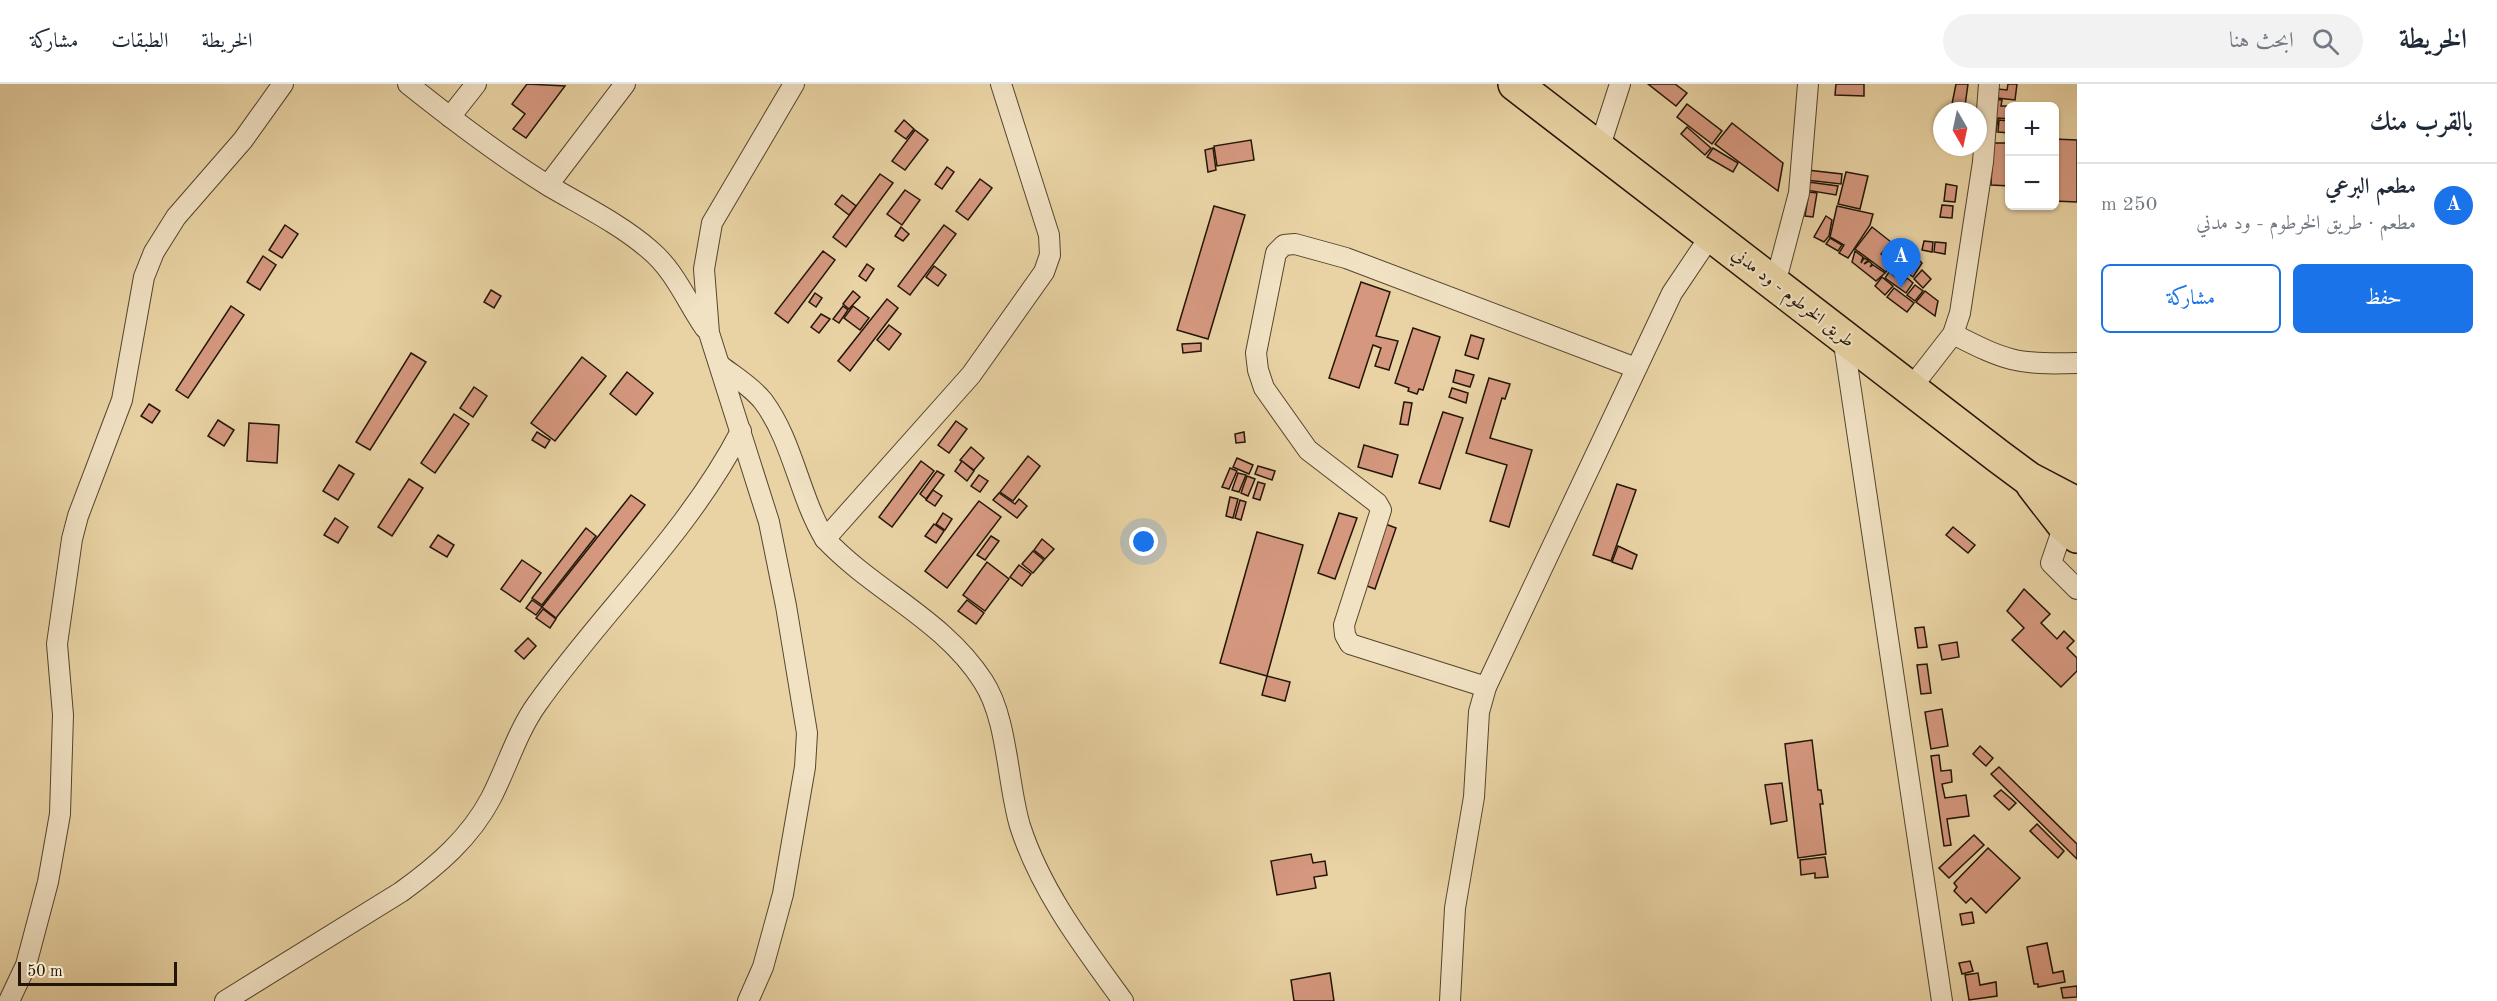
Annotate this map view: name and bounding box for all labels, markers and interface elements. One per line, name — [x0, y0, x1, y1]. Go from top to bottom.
search box — [1943, 14, 2363, 68]
icon: search — [2309, 25, 2342, 58]
text: الخريطة — [2399, 27, 2467, 55]
text: ابحث هنا — [2229, 30, 2294, 52]
text: مشاركة — [30, 31, 78, 52]
text: الطبقات — [111, 31, 168, 52]
text: الخريطة — [201, 31, 253, 52]
north arrow — [1933, 102, 1987, 156]
map controls — [2005, 102, 2059, 210]
button: + — [2005, 102, 2059, 156]
text: بالقرب منك — [2370, 110, 2473, 136]
button: − — [2005, 156, 2059, 210]
text: مطعم البرعي — [2325, 176, 2416, 198]
text: 250 m — [2101, 195, 2157, 215]
text: A — [2446, 195, 2461, 215]
text: مطعم · طريق الخرطوم - ود مدني — [2196, 214, 2416, 234]
pin: A — [1882, 238, 1920, 288]
street label: طريق الخرطوم - ود مدني — [1725, 245, 1858, 356]
button: مشاركة — [2101, 264, 2281, 333]
button: حفظ — [2293, 264, 2473, 333]
your location — [1129, 527, 1158, 556]
scale bar — [18, 959, 177, 986]
text: 50 m — [27, 964, 63, 980]

